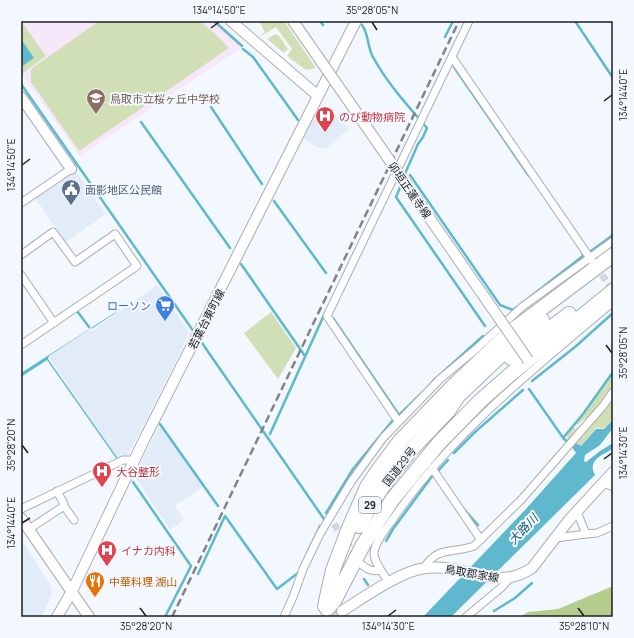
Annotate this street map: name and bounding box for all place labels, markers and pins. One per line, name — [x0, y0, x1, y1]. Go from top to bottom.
school or university icon: 鳥取市立桜ヶ丘中学校 — [85, 87, 107, 115]
place label: 鳥取市立桜ヶ丘中学校 — [110, 91, 220, 106]
hospital icon: のび動物病院 — [314, 105, 336, 133]
place label: のび動物病院 — [339, 109, 405, 124]
public building icon: 面影地区公民館 — [60, 178, 82, 206]
place label: 面影地区公民館 — [85, 182, 162, 197]
supermarket icon: ローソン — [154, 294, 176, 322]
place label: ローソン — [107, 298, 151, 313]
hospital icon: 大谷整形 — [91, 460, 113, 488]
place label: 大谷整形 — [116, 464, 160, 479]
hospital icon: イナカ内科 — [96, 539, 118, 567]
place label: イナカ内科 — [121, 543, 176, 558]
restaurant icon: 中華料理 湖山 — [84, 570, 106, 598]
place label: 中華料理 湖山 — [109, 574, 177, 589]

